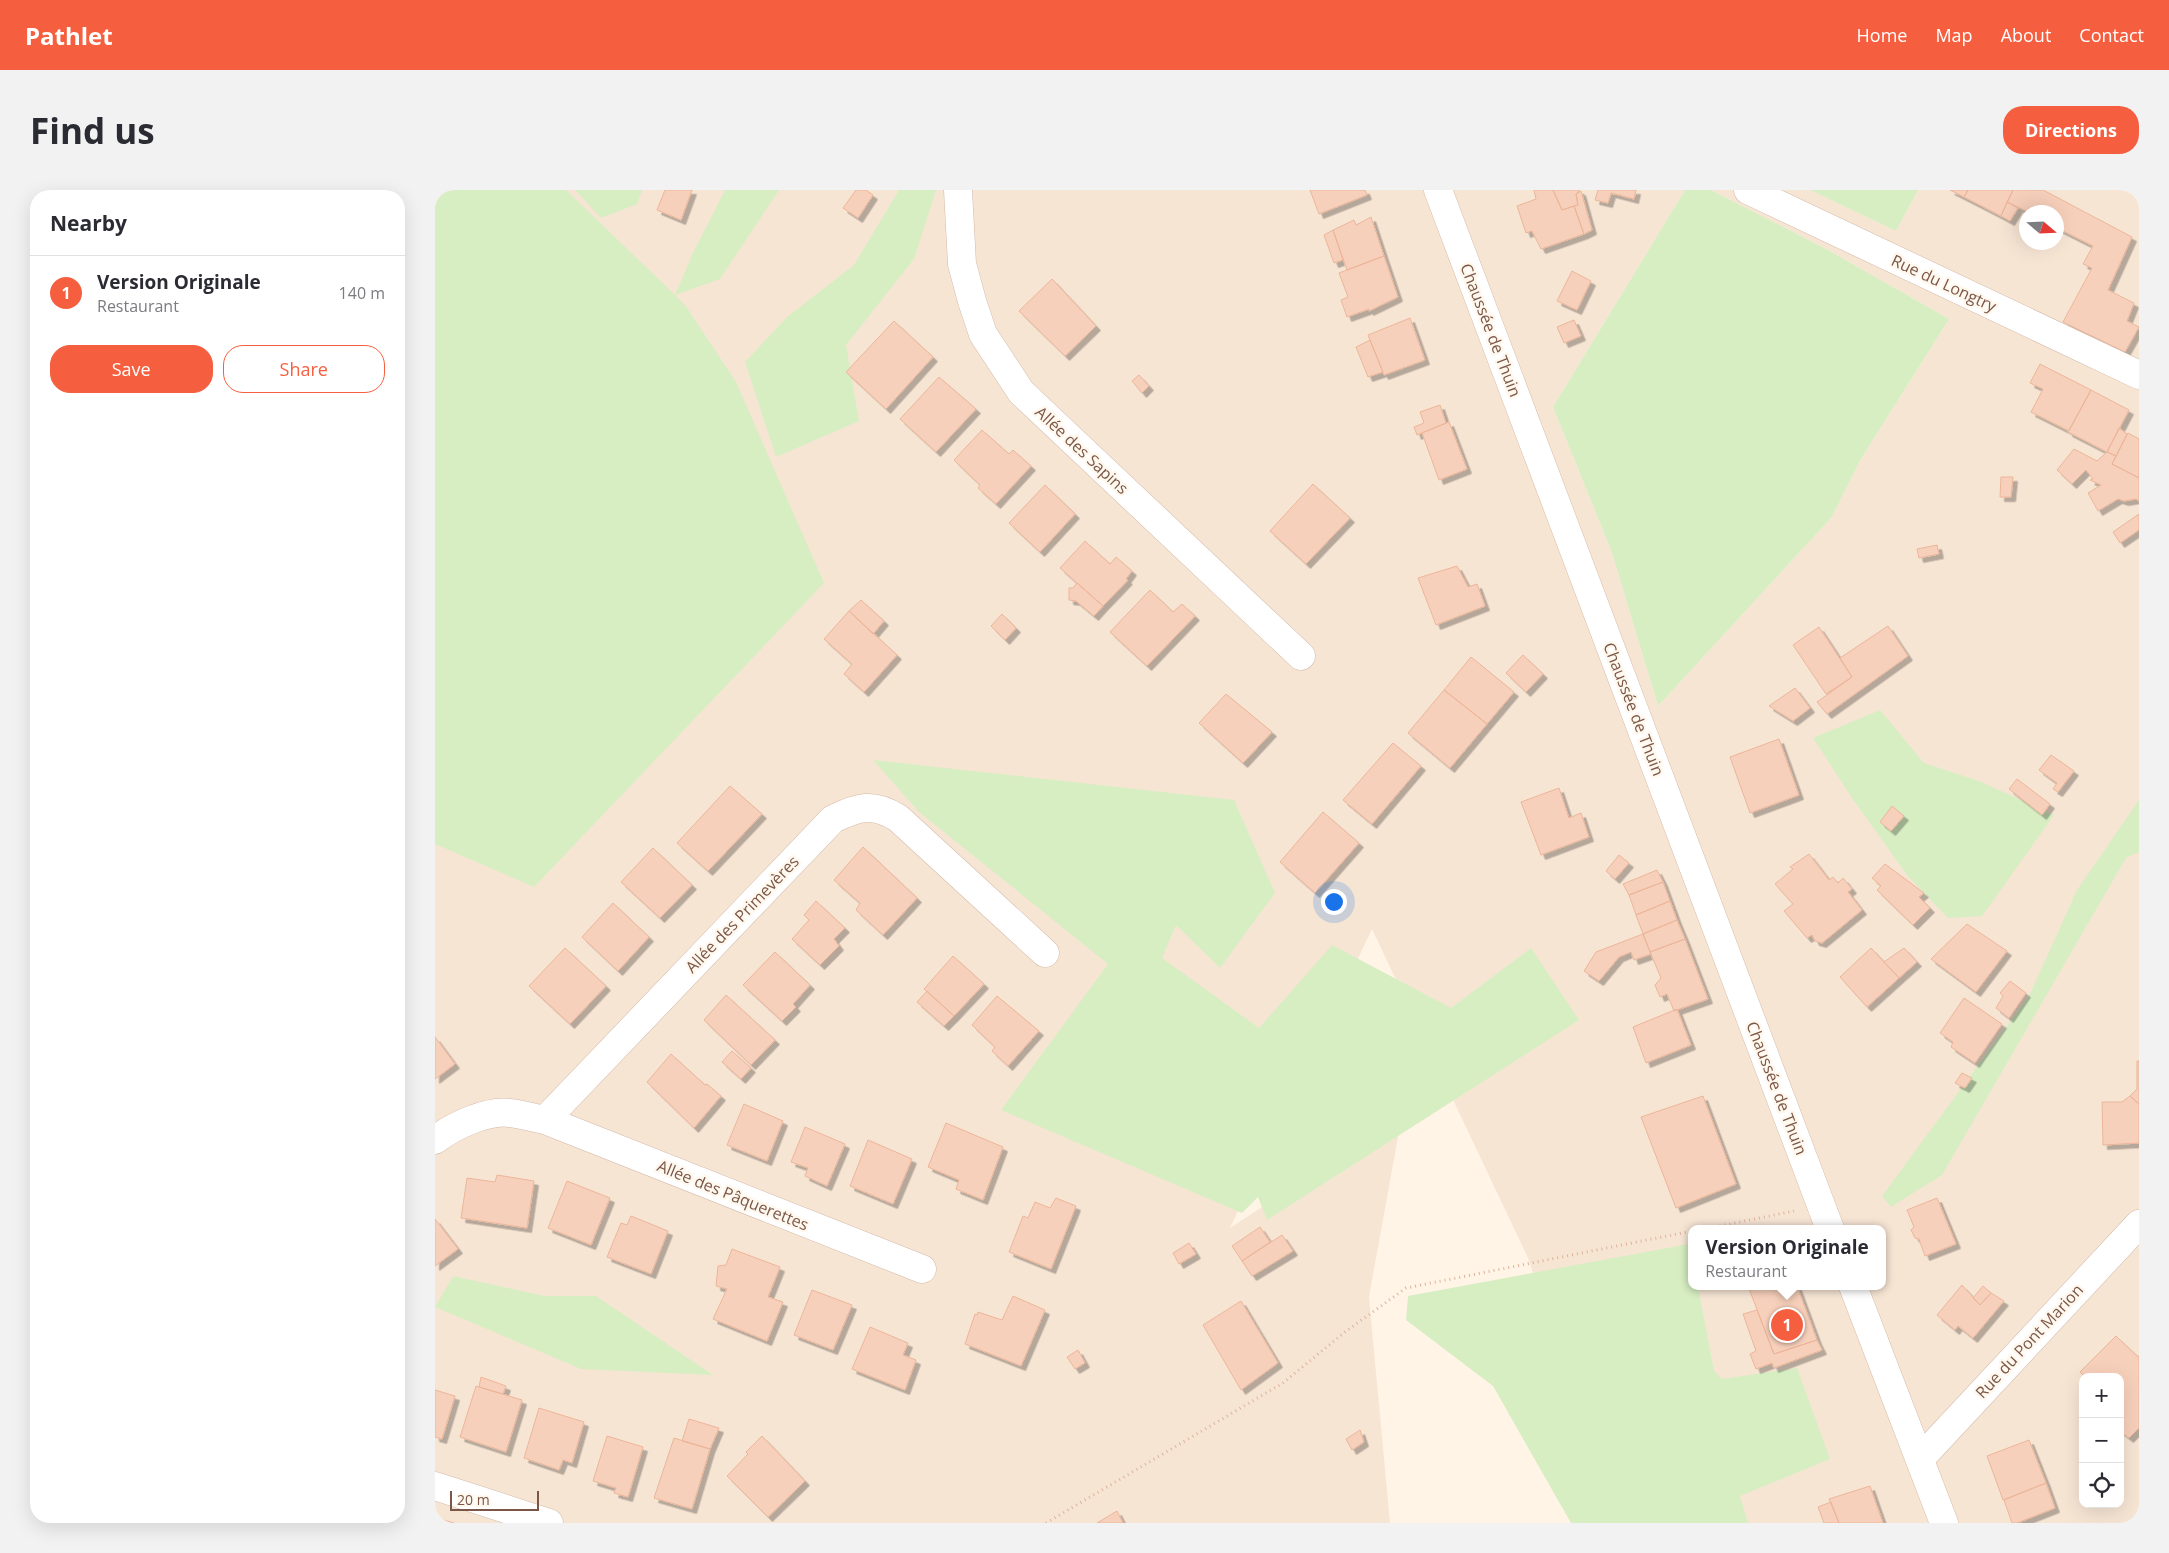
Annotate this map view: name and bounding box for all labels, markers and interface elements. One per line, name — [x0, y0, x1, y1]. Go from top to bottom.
text: Pathlet — [25, 19, 113, 52]
text: Home — [1857, 23, 1907, 47]
text: Map — [1935, 23, 1973, 47]
text: About — [2001, 23, 2051, 47]
text: Contact — [2079, 23, 2144, 47]
button: Directions — [2003, 106, 2139, 154]
text: Find us — [30, 107, 155, 154]
north arrow — [2019, 205, 2064, 250]
text: Nearby — [50, 209, 127, 237]
street label: Rue du Longtry — [1888, 249, 2001, 317]
street label: Chaussée de Thuin — [1455, 260, 1527, 400]
text: Version Originale — [97, 269, 261, 295]
text: 1 — [61, 282, 71, 304]
text: 140 m — [339, 282, 385, 304]
text: Restaurant — [97, 295, 179, 317]
button: Save — [50, 345, 213, 393]
button: Share — [223, 345, 385, 393]
street label: Allée des Sapins — [1031, 401, 1133, 499]
street label: Chaussée de Thuin — [1598, 639, 1670, 779]
street label: Allée des Primevères — [680, 851, 804, 977]
your location — [1321, 889, 1347, 915]
street label: Chaussée de Thuin — [1741, 1018, 1813, 1158]
street label: Allée des Pâquerettes — [654, 1155, 812, 1235]
popup — [1688, 1225, 1886, 1290]
text: Version Originale — [1705, 1234, 1869, 1260]
text: Restaurant — [1705, 1260, 1787, 1282]
street label: Rue du Pont Marion — [1970, 1279, 2088, 1403]
pin: 1 — [1771, 1306, 1803, 1344]
map controls — [2079, 1373, 2124, 1508]
button: + — [2079, 1373, 2124, 1418]
button: − — [2079, 1418, 2124, 1463]
button: locate — [2079, 1463, 2124, 1508]
scale bar — [450, 1488, 539, 1511]
text: 20 m — [457, 1490, 490, 1509]

